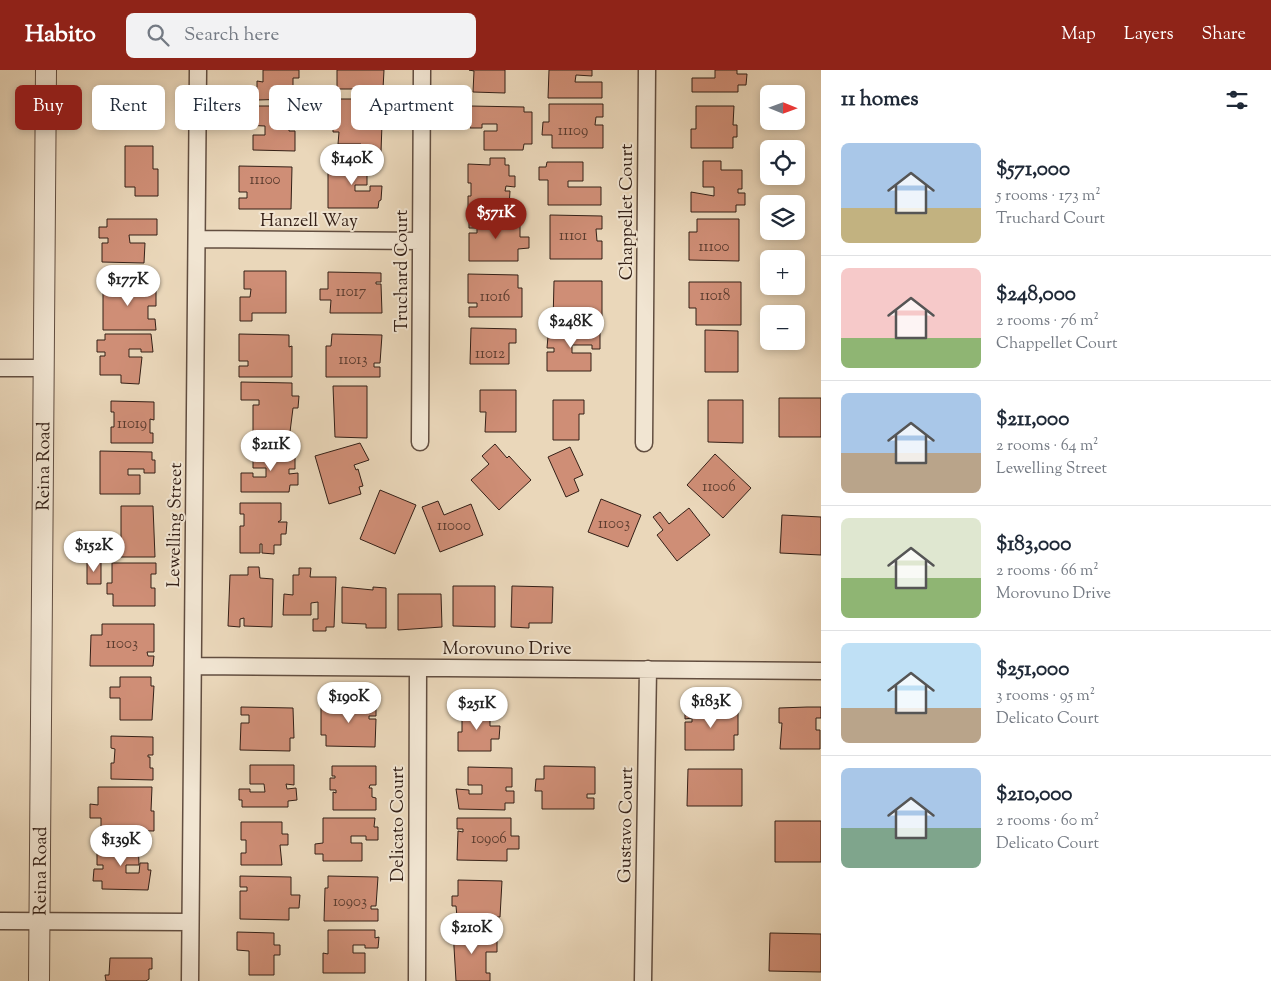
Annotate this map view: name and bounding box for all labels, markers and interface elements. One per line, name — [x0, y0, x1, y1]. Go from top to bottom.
search box — [126, 13, 476, 58]
text: Habito — [25, 18, 96, 52]
icon: search — [144, 21, 172, 49]
text: Search here — [184, 22, 279, 49]
text: Map — [1061, 22, 1096, 48]
text: Layers — [1124, 22, 1174, 48]
text: Share — [1202, 22, 1246, 48]
chip: Buy — [15, 85, 82, 130]
chip: Rent — [92, 85, 165, 130]
chip: Filters — [175, 85, 259, 130]
chip: New — [269, 85, 341, 130]
chip: Apartment — [351, 85, 472, 130]
north arrow — [760, 85, 805, 130]
map controls — [760, 85, 805, 350]
text: 11 homes — [841, 85, 919, 115]
icon: filters — [1223, 86, 1251, 114]
house number: 11109 — [558, 121, 588, 142]
button: locate — [760, 140, 805, 185]
pin: $140K — [317, 144, 387, 186]
street label: Chappellet Court — [615, 144, 641, 280]
text: $140K — [331, 148, 373, 171]
text: $571,000 — [996, 155, 1070, 185]
icon: home — [881, 163, 941, 223]
house number: 11100 — [249, 170, 281, 191]
text: 5 rooms · 173 m² — [996, 185, 1101, 208]
button: layers — [760, 195, 805, 240]
pin: $571K — [461, 198, 531, 240]
text: $571K — [476, 202, 516, 225]
text: Truchard Court — [996, 208, 1105, 231]
street label: Hanzell Way — [260, 209, 358, 235]
street label: Truchard Court — [390, 210, 416, 332]
house number: 11101 — [559, 226, 587, 247]
house number: 11100 — [698, 237, 730, 258]
button: + — [760, 250, 805, 295]
pin: $177K — [93, 264, 163, 307]
text: $177K — [107, 269, 149, 292]
text: $248,000 — [996, 280, 1076, 310]
house number: 11017 — [336, 282, 367, 303]
house number: 11018 — [700, 286, 730, 307]
house number: 11016 — [480, 287, 510, 308]
icon: home — [881, 288, 941, 348]
button: − — [760, 305, 805, 350]
pin: $248K — [536, 306, 606, 349]
text: 2 rooms · 76 m² — [996, 310, 1099, 333]
text: $248K — [549, 311, 593, 334]
text: Chappellet Court — [996, 333, 1117, 356]
house number: 11012 — [475, 344, 505, 365]
house number: 11013 — [339, 350, 368, 371]
text: $211,000 — [996, 405, 1069, 435]
icon: home — [881, 413, 941, 473]
house number: 11019 — [117, 414, 147, 435]
street label: Reina Road — [32, 421, 58, 511]
pin: $211K — [236, 430, 306, 472]
text: $211K — [252, 434, 290, 457]
text: 2 rooms · 64 m² — [996, 435, 1099, 458]
text: Lewelling Street — [996, 458, 1107, 481]
street label: Lewelling Street — [162, 462, 190, 588]
house number: 11006 — [702, 477, 736, 498]
house number: 11003 — [598, 514, 630, 535]
house number: 11000 — [437, 516, 471, 537]
pin: $152K — [59, 530, 129, 573]
text: $183,000 — [996, 530, 1071, 560]
text: $152K — [75, 535, 113, 558]
icon: home — [881, 538, 941, 598]
text: 2 rooms · 66 m² — [996, 560, 1099, 583]
text: Morovuno Drive — [996, 583, 1111, 606]
house number: 11003 — [106, 634, 138, 655]
street label: Morovuno Drive — [442, 637, 572, 663]
text: $251,000 — [996, 655, 1069, 685]
icon: home — [881, 663, 941, 723]
pin: $190K — [314, 682, 384, 724]
text: 3 rooms · 95 m² — [996, 685, 1095, 708]
text: $190K — [328, 686, 370, 709]
pin: $183K — [676, 686, 746, 729]
pin: $251K — [442, 688, 512, 731]
text: $183K — [691, 691, 731, 714]
text: $251K — [458, 693, 496, 716]
text: Delicato Court — [996, 708, 1099, 731]
street label: Delicato Court — [386, 766, 412, 882]
street label: Gustavo Court — [613, 767, 641, 883]
text: $210,000 — [996, 780, 1072, 810]
icon: home — [881, 788, 941, 848]
text: 2 rooms · 60 m² — [996, 810, 1099, 833]
pin: $139K — [86, 824, 156, 867]
street label: Reina Road — [29, 826, 55, 916]
text: $139K — [101, 829, 141, 852]
house number: 10906 — [471, 829, 507, 850]
text: Delicato Court — [996, 833, 1099, 856]
house number: 10903 — [333, 892, 367, 913]
pin: $210K — [437, 912, 507, 955]
text: $210K — [451, 917, 493, 940]

